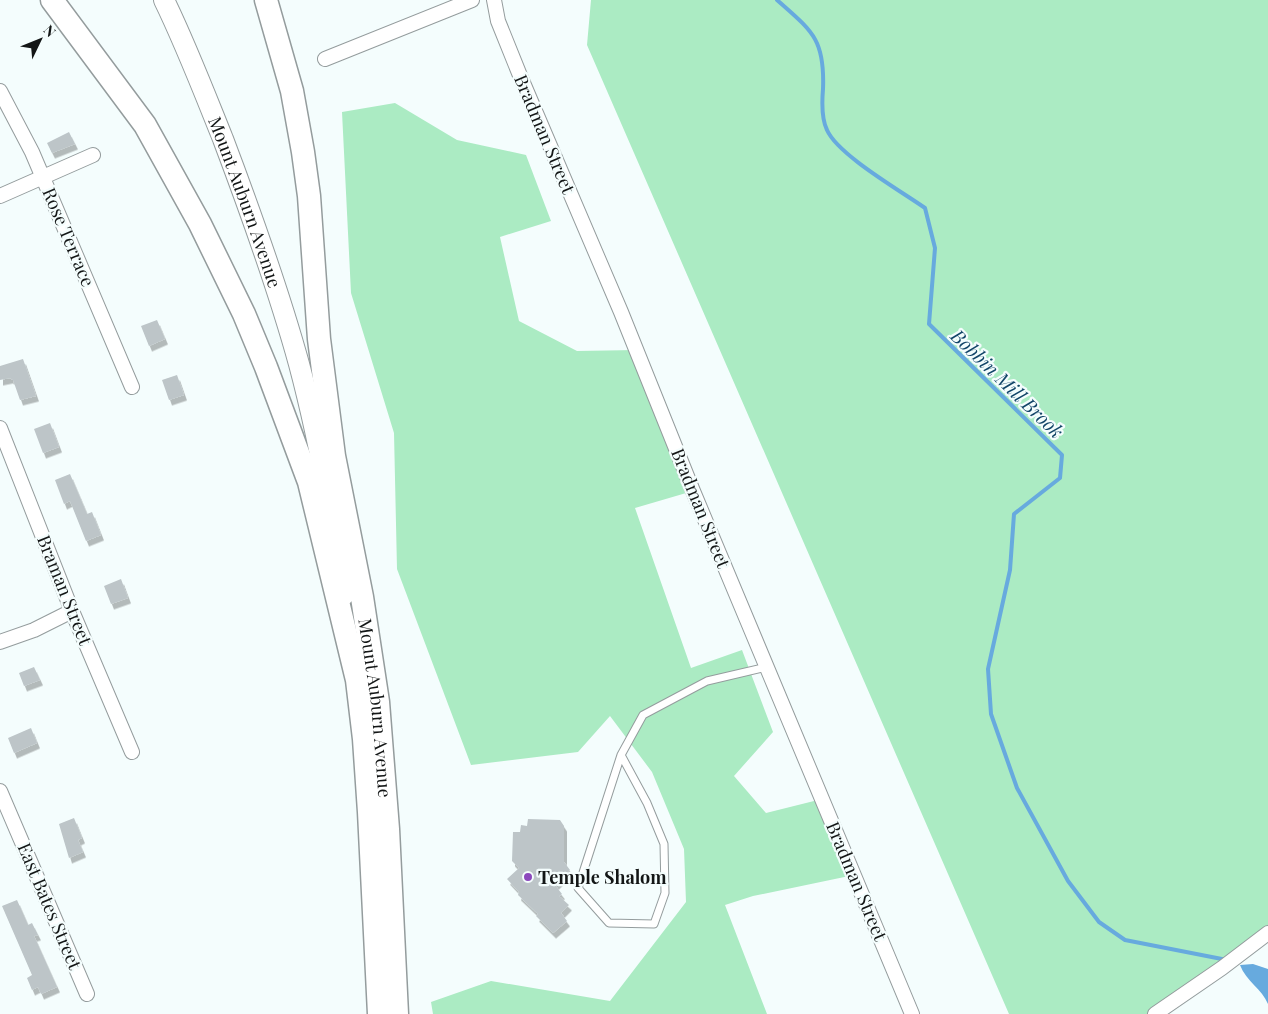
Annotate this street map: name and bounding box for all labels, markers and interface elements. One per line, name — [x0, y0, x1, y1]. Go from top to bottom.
north arrow — [15, 15, 65, 65]
text: N — [39, 21, 60, 41]
street label: Bradman Street — [509, 71, 581, 198]
street label: Mount Auburn Avenue — [203, 113, 287, 291]
street label: Rose Terrace — [37, 184, 101, 290]
water label: Bobbin Mill Brook — [945, 322, 1070, 444]
street label: Bradman Street — [666, 445, 736, 572]
street label: Braman Street — [32, 531, 98, 649]
street label: Mount Auburn Avenue — [353, 617, 397, 799]
street label: Bradman Street — [821, 818, 893, 945]
street label: East Bates Street — [13, 839, 88, 973]
place label: Temple Shalom — [538, 865, 667, 889]
marker: Temple Shalom — [522, 871, 534, 883]

